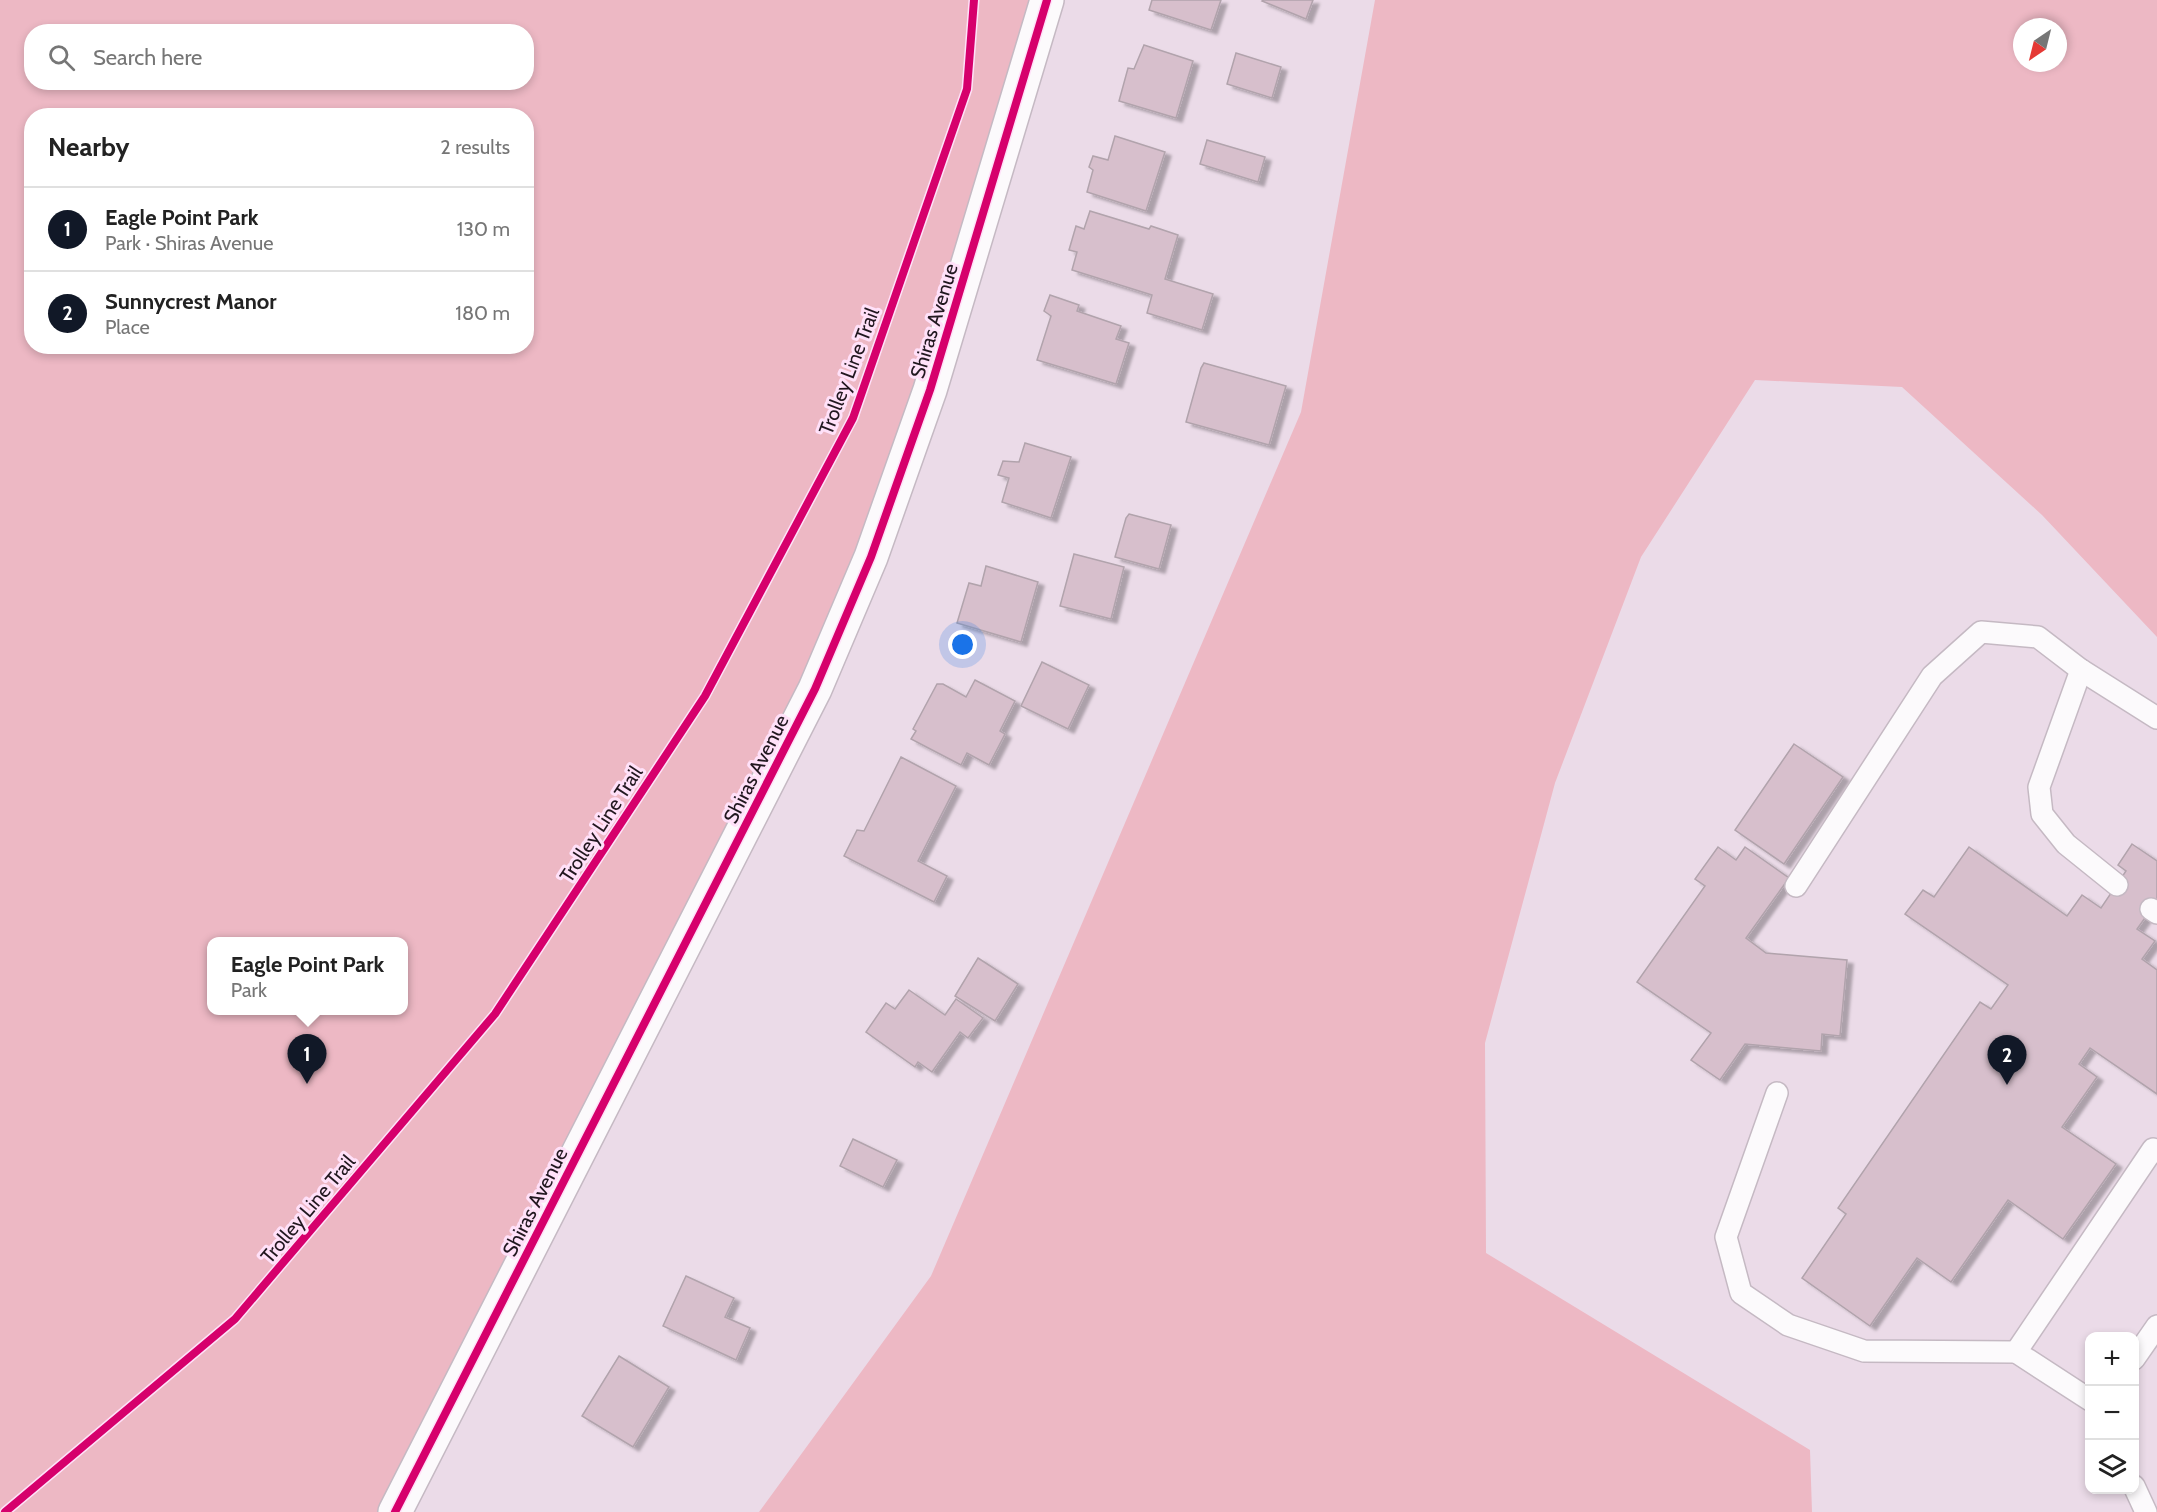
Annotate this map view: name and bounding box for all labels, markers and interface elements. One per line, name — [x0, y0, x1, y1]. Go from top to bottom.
north arrow — [2013, 18, 2067, 72]
search box — [24, 24, 534, 90]
icon: search — [45, 41, 78, 74]
text: Search here — [93, 44, 202, 71]
text: Nearby — [48, 131, 129, 163]
text: 2 results — [440, 135, 510, 159]
text: Eagle Point Park — [105, 204, 258, 231]
text: 1 — [64, 217, 71, 241]
text: 130 m — [457, 217, 510, 241]
text: Park · Shiras Avenue — [105, 231, 273, 255]
street label: Shiras Avenue — [905, 261, 963, 381]
text: Sunnycrest Manor — [105, 288, 277, 315]
text: 2 — [62, 301, 73, 325]
text: 180 m — [455, 301, 510, 325]
street label: Trolley Line Trail — [814, 304, 884, 438]
text: Place — [105, 315, 150, 339]
your location — [948, 630, 977, 659]
street label: Shiras Avenue — [718, 711, 794, 827]
street label: Trolley Line Trail — [554, 761, 648, 887]
popup — [207, 937, 408, 1015]
text: Eagle Point Park — [231, 951, 384, 978]
text: Park — [231, 978, 267, 1002]
pin: 1 — [288, 1034, 326, 1084]
pin: 2 — [1988, 1036, 2026, 1085]
street label: Shiras Avenue — [497, 1144, 573, 1260]
street label: Trolley Line Trail — [256, 1150, 360, 1268]
map controls — [2085, 1332, 2139, 1494]
button: + — [2085, 1332, 2139, 1386]
button: − — [2085, 1386, 2139, 1440]
button: layers — [2085, 1440, 2139, 1494]

